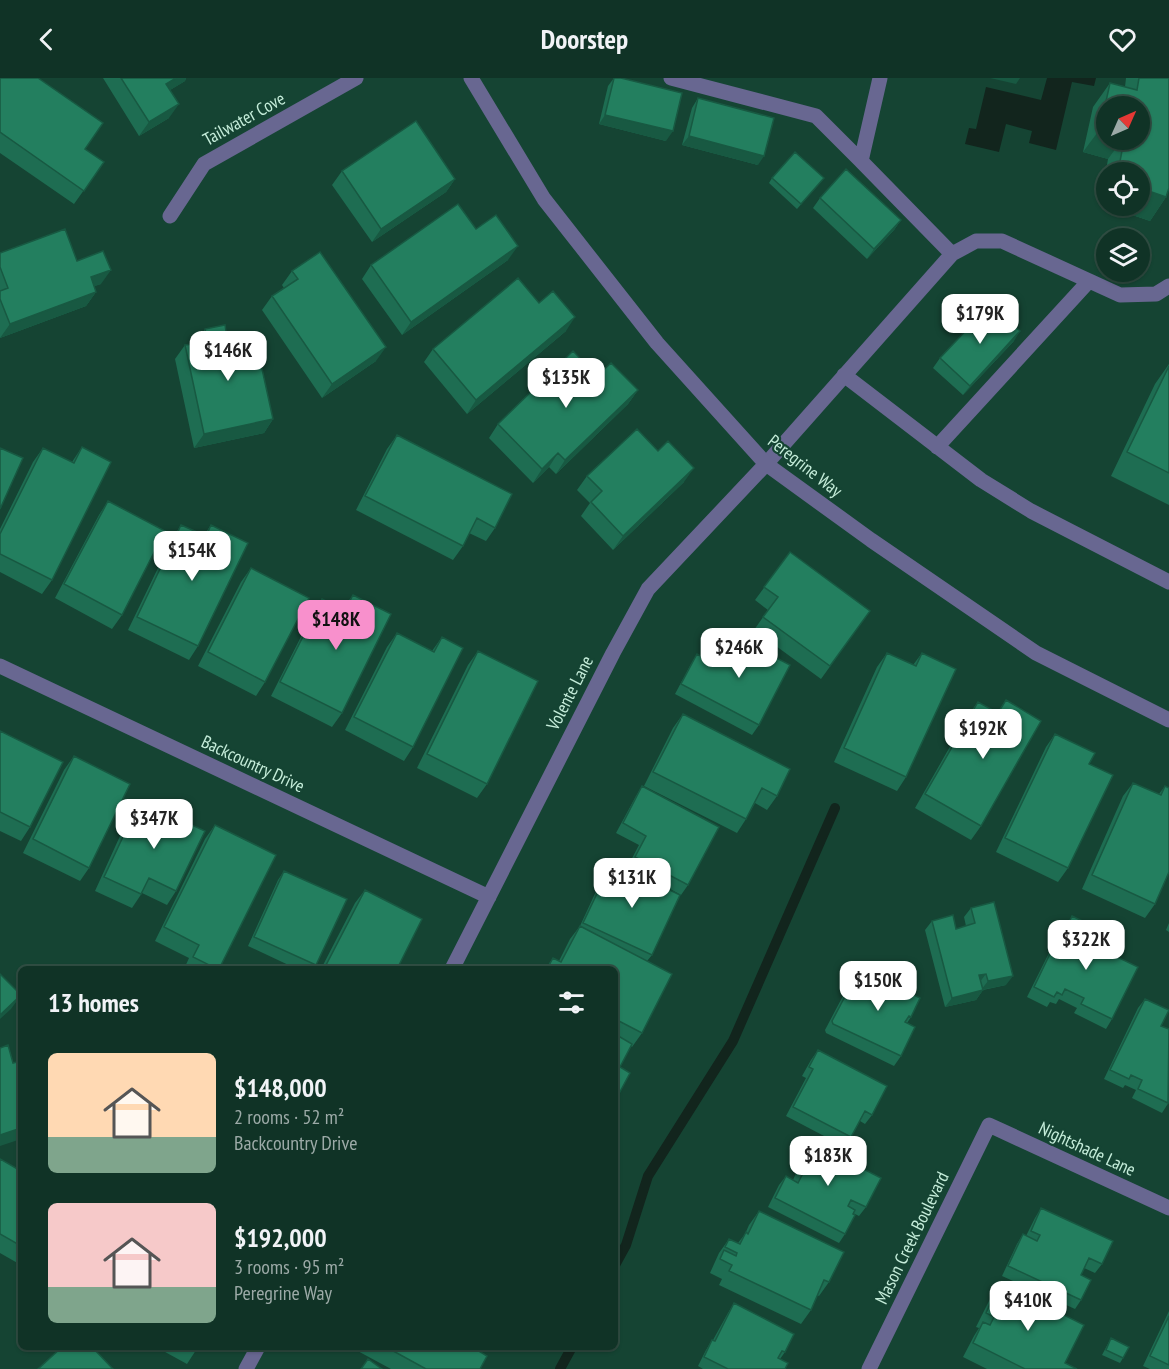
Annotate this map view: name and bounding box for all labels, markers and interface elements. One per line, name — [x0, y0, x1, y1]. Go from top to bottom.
text: Doorstep — [541, 22, 628, 56]
icon: back — [30, 23, 63, 56]
icon: heart — [1106, 23, 1139, 56]
street label: Tailwater Cove — [199, 87, 289, 151]
north arrow — [1096, 96, 1150, 150]
map controls — [1096, 96, 1150, 282]
button: locate — [1096, 162, 1150, 216]
button: layers — [1096, 228, 1150, 282]
pin: $179K — [938, 294, 1022, 345]
text: $179K — [956, 300, 1004, 326]
pin: $146K — [186, 331, 270, 382]
text: $146K — [204, 337, 252, 363]
pin: $135K — [524, 358, 608, 409]
text: $135K — [542, 364, 590, 390]
street label: Peregrine Way — [763, 429, 847, 502]
pin: $154K — [150, 531, 234, 582]
text: $154K — [168, 537, 216, 563]
pin: $148K — [294, 600, 378, 651]
text: $148K — [312, 606, 360, 632]
pin: $246K — [697, 628, 781, 679]
text: $246K — [715, 634, 763, 660]
street label: Volente Lane — [541, 652, 598, 735]
pin: $192K — [941, 709, 1025, 760]
text: $192K — [959, 715, 1007, 741]
street label: Backcountry Drive — [198, 730, 308, 797]
pin: $347K — [112, 799, 196, 850]
text: $347K — [130, 805, 178, 831]
pin: $131K — [590, 858, 674, 909]
text: $131K — [608, 864, 656, 890]
pin: $322K — [1044, 920, 1128, 971]
text: $322K — [1062, 926, 1110, 952]
pin: $150K — [836, 961, 920, 1012]
text: $150K — [854, 967, 902, 993]
text: 13 homes — [48, 986, 139, 1019]
icon: filters — [555, 986, 588, 1019]
text: $148,000 — [234, 1071, 327, 1104]
icon: home — [96, 1077, 168, 1149]
text: 2 rooms · 52 m² — [234, 1104, 344, 1130]
street label: Nightshade Lane — [1035, 1116, 1139, 1181]
text: Backcountry Drive — [234, 1130, 357, 1156]
pin: $183K — [786, 1136, 870, 1187]
text: $183K — [804, 1142, 852, 1168]
street label: Mason Creek Boulevard — [870, 1168, 954, 1308]
text: $192,000 — [234, 1221, 327, 1254]
icon: home — [96, 1227, 168, 1299]
text: 3 rooms · 95 m² — [234, 1254, 344, 1280]
text: Peregrine Way — [234, 1280, 332, 1306]
pin: $410K — [986, 1281, 1070, 1332]
text: $410K — [1004, 1287, 1052, 1313]

